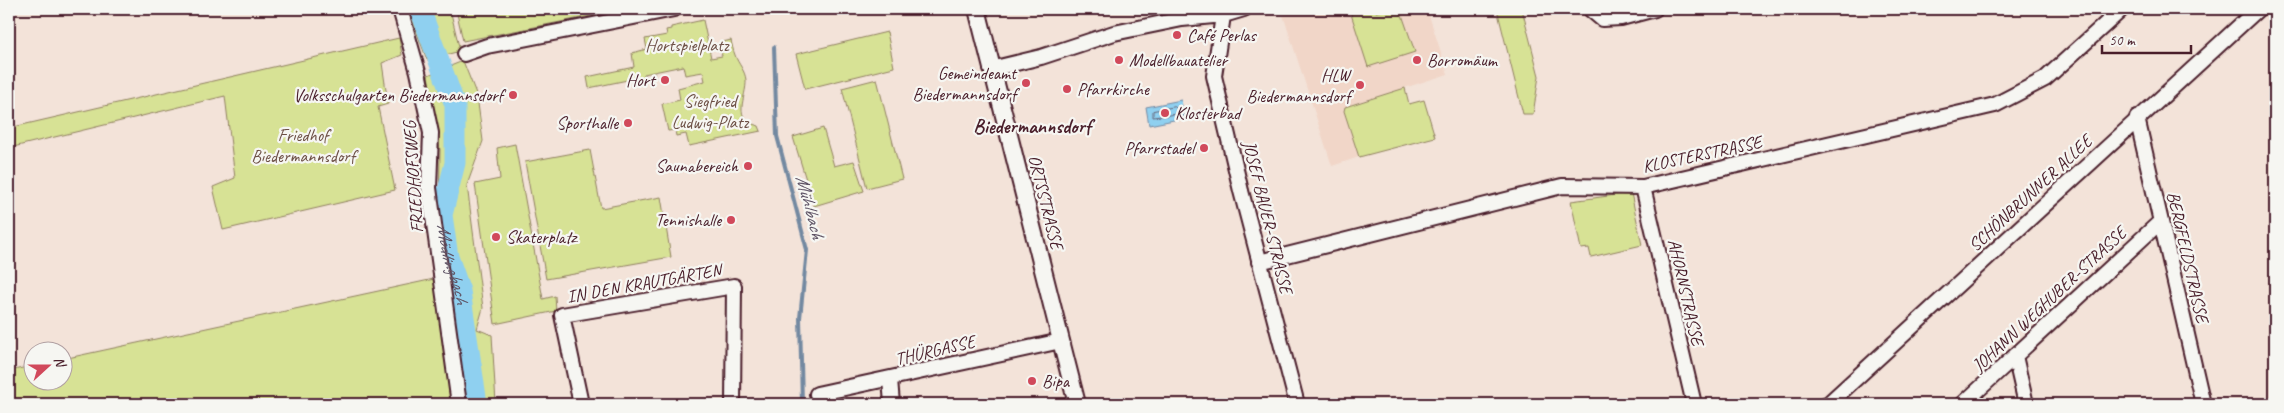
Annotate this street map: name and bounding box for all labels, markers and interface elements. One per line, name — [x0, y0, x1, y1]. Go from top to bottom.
scale bar — [2102, 22, 2190, 54]
place label: Café Perlas — [1187, 24, 1257, 46]
marker: Café Perlas — [1171, 29, 1183, 41]
text: 50 m — [2109, 31, 2136, 50]
park label: Hortspielplatz — [645, 34, 730, 56]
place label: Modellbauatelier — [1129, 49, 1229, 71]
place label: Borromäum — [1427, 49, 1499, 71]
marker: Modellbauatelier — [1113, 54, 1125, 66]
marker: Borromäum — [1411, 54, 1423, 66]
place label: Gemeindeamt Biedermannsdorf — [912, 62, 1021, 105]
place label: HLW Biedermannsdorf — [1246, 64, 1355, 107]
place label: Hort — [626, 69, 657, 91]
marker: Hort — [659, 74, 671, 86]
marker: Gemeindeamt Biedermannsdorf — [1020, 77, 1032, 89]
place label: Pfarrkirche — [1077, 78, 1150, 100]
marker: HLW Biedermannsdorf — [1354, 79, 1366, 91]
marker: Pfarrkirche — [1061, 83, 1073, 95]
place label: Volksschulgarten Biedermannsdorf — [293, 84, 507, 106]
marker: Volksschulgarten Biedermannsdorf — [507, 89, 519, 101]
park label: Siegfried Ludwig-Platz — [672, 90, 750, 133]
place label: Klosterbad — [1175, 102, 1243, 124]
marker: Klosterbad — [1159, 107, 1171, 119]
place label: Sporthalle — [556, 112, 619, 134]
district label: Biedermannsdorf — [973, 114, 1096, 139]
marker: Sporthalle — [622, 117, 634, 129]
street label: FRIEDHOFSWEG — [398, 118, 428, 234]
park label: Friedhof Biedermannsdorf — [251, 124, 360, 167]
street label: SCHÖNBRUNNER ALLEE — [1964, 129, 2098, 256]
street label: KLOSTERSTRASSE — [1640, 130, 1766, 177]
place label: Pfarrstadel — [1124, 137, 1197, 159]
street label: JOSEF BAUER-STRASSE — [1238, 137, 1298, 298]
marker: Pfarrstadel — [1198, 142, 1210, 154]
street label: ORTSSTRASSE — [1024, 153, 1069, 253]
place label: Saunabereich — [655, 155, 739, 177]
marker: Saunabereich — [742, 160, 754, 172]
water label: Mühlbach — [790, 173, 830, 243]
street label: BERGFELDSTRASSE — [2162, 189, 2214, 327]
place label: Tennishalle — [655, 209, 722, 231]
marker: Tennishalle — [725, 214, 737, 226]
street label: JOHANN WEGHUBER-STRASSE — [1967, 220, 2132, 377]
water label: Mödlingbach — [431, 223, 474, 307]
place label: Skaterplatz — [506, 226, 579, 248]
marker: Skaterplatz — [490, 231, 502, 243]
street label: AHORNSTRASSE — [1663, 237, 1709, 350]
street label: IN DEN KRAUTGÄRTEN — [565, 258, 726, 307]
street label: THÜRGASSE — [893, 330, 979, 370]
north arrow — [22, 340, 72, 390]
text: N — [50, 354, 70, 371]
place label: Bipa — [1042, 370, 1071, 392]
marker: Bipa — [1026, 375, 1038, 387]

